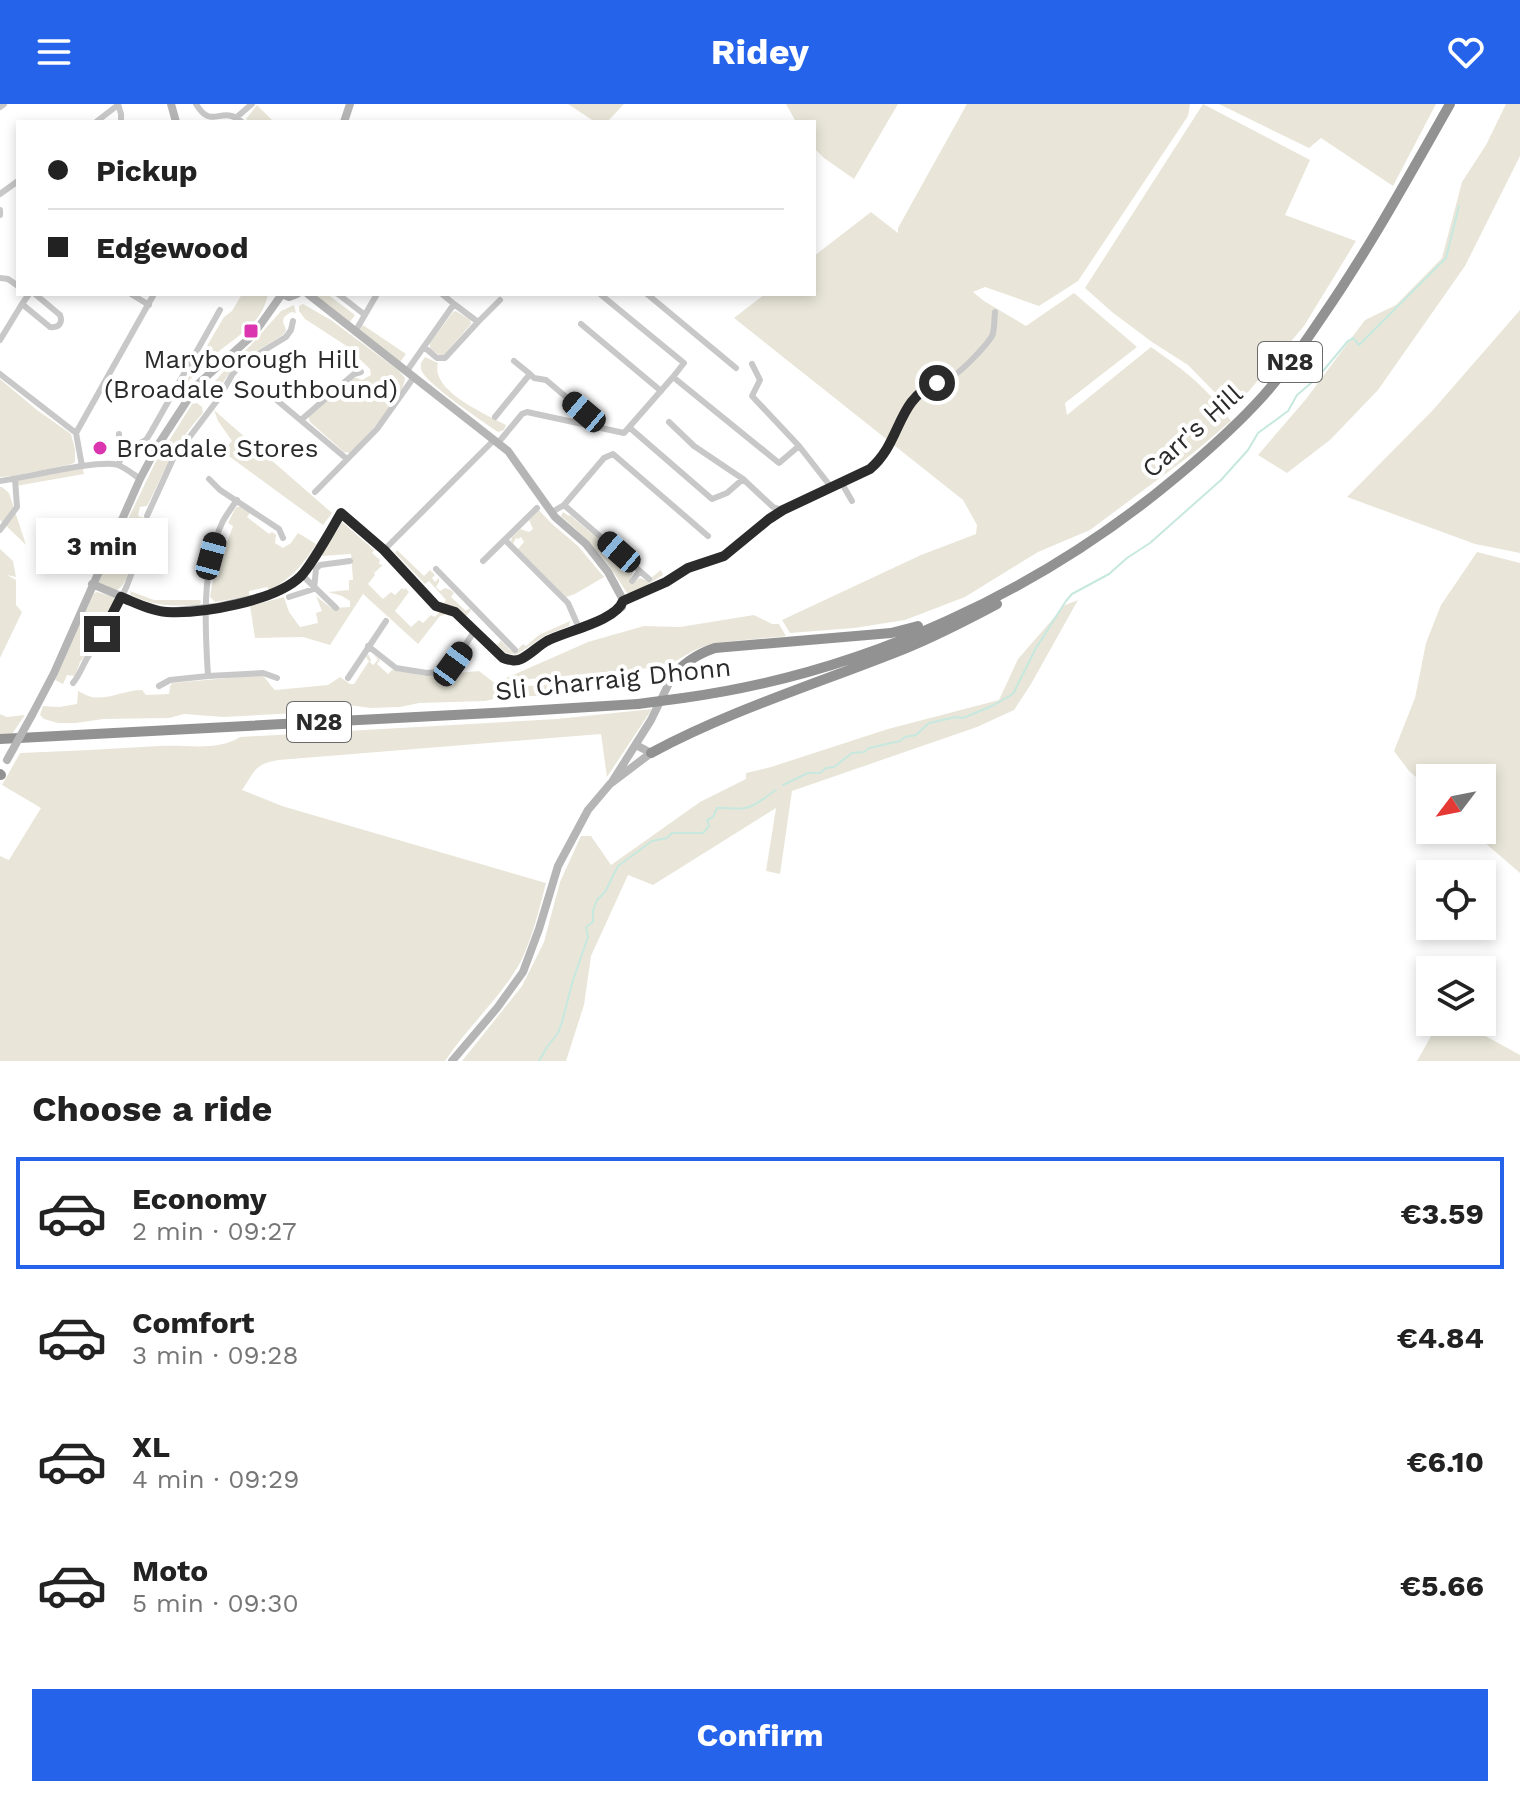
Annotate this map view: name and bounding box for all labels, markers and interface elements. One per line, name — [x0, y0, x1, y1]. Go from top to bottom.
icon: menu — [32, 30, 76, 74]
icon: heart — [1444, 30, 1488, 74]
text: Ridey — [711, 31, 809, 73]
text: Pickup — [96, 153, 198, 188]
text: Edgewood — [96, 230, 249, 265]
marker: Maryborough Hill (Broadale Southbound) — [242, 322, 260, 340]
road number: N28 — [1258, 342, 1322, 382]
place label: Maryborough Hill (Broadale Southbound) — [104, 344, 398, 404]
route start — [919, 365, 955, 401]
street label: Carr's Hill — [1136, 378, 1248, 484]
car — [558, 387, 610, 437]
place label: Broadale Stores — [116, 433, 318, 463]
marker: Broadale Stores — [91, 439, 109, 457]
callout: 3 min — [36, 518, 168, 574]
car — [593, 527, 645, 577]
car — [193, 530, 229, 582]
text: 3 min — [66, 531, 138, 561]
route end — [84, 616, 120, 652]
car — [429, 638, 477, 690]
street label: Sli Charraig Dhonn — [494, 652, 732, 706]
road number: N28 — [287, 702, 351, 742]
north arrow — [1416, 764, 1496, 844]
map controls — [1416, 764, 1496, 1036]
button: locate — [1416, 860, 1496, 940]
button: layers — [1416, 956, 1496, 1036]
text: Choose a ride — [32, 1088, 272, 1130]
icon: car — [36, 1177, 108, 1249]
text: Economy — [132, 1181, 267, 1216]
text: €3.59 — [1400, 1196, 1484, 1231]
text: 2 min · 09:27 — [132, 1216, 297, 1246]
icon: car — [36, 1301, 108, 1373]
text: Comfort — [132, 1305, 254, 1340]
text: €4.84 — [1397, 1320, 1484, 1355]
text: 3 min · 09:28 — [132, 1340, 299, 1370]
icon: car — [36, 1425, 108, 1497]
text: XL — [132, 1429, 170, 1464]
text: €6.10 — [1407, 1444, 1484, 1479]
text: 4 min · 09:29 — [132, 1464, 299, 1494]
icon: car — [36, 1549, 108, 1621]
text: Moto — [132, 1553, 208, 1588]
text: €5.66 — [1400, 1568, 1484, 1603]
text: 5 min · 09:30 — [132, 1588, 299, 1618]
button: Confirm — [32, 1689, 1488, 1781]

